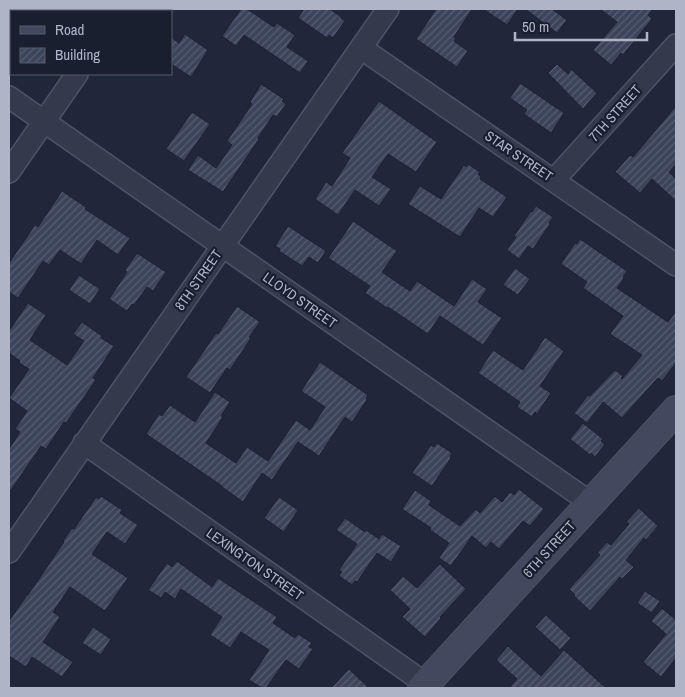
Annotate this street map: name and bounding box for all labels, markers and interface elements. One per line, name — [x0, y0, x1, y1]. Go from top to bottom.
legend — [10, 10, 172, 75]
scale bar — [515, 10, 648, 42]
text: 50 m — [522, 16, 549, 37]
text: Road — [55, 19, 84, 40]
text: Building — [55, 44, 100, 65]
street label: 7TH STREET — [585, 81, 645, 145]
street label: STAR STREET — [482, 127, 556, 185]
street label: 8TH STREET — [171, 246, 225, 314]
street label: LLOYD STREET — [260, 268, 340, 332]
street label: 6TH STREET — [519, 517, 579, 581]
street label: LEXINGTON STREET — [203, 524, 307, 604]

